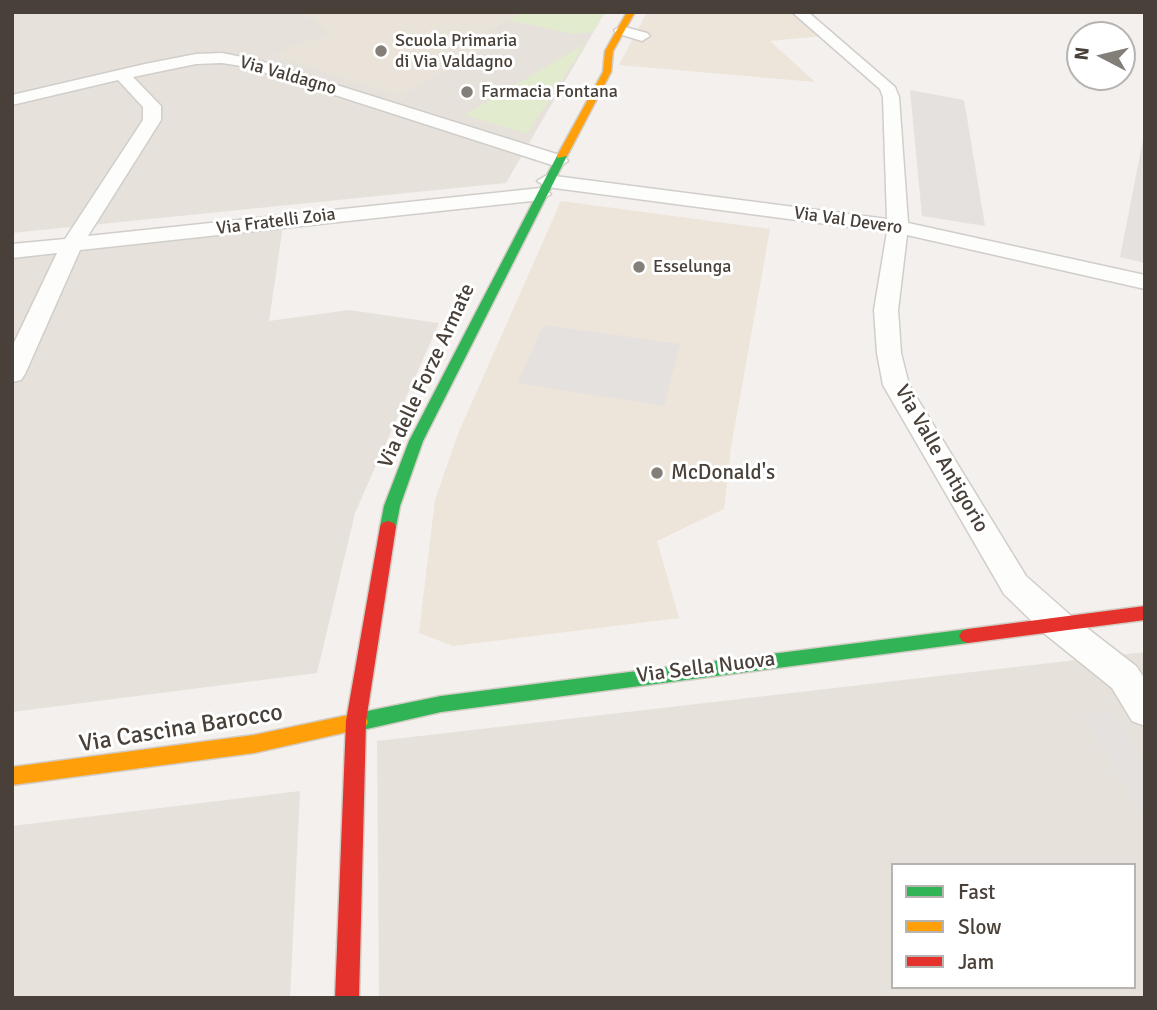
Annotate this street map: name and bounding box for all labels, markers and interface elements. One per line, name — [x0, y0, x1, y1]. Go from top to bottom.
north arrow — [1066, 21, 1136, 91]
place label: Scuola Primaria di Via Valdagno — [395, 30, 517, 72]
marker: Scuola Primaria di Via Valdagno — [373, 43, 389, 59]
text: N — [1069, 46, 1095, 62]
street label: Via Valdagno — [237, 52, 339, 100]
place label: Farmacia Fontana — [481, 81, 618, 103]
marker: Farmacia Fontana — [459, 84, 475, 100]
street label: Via Val Devero — [792, 203, 904, 239]
street label: Via Fratelli Zoia — [215, 204, 337, 240]
place label: Esselunga — [653, 256, 731, 278]
marker: Esselunga — [631, 259, 647, 275]
street label: Via delle Forze Armate — [373, 280, 481, 472]
street label: Via Valle Antigorio — [889, 381, 993, 537]
place label: McDonald's — [671, 460, 775, 486]
marker: McDonald's — [649, 465, 665, 481]
street label: Via Sella Nuova — [635, 647, 777, 689]
street label: Via Cascina Barocco — [77, 699, 285, 759]
legend — [891, 863, 1136, 989]
text: Fast — [958, 879, 995, 905]
text: Slow — [958, 914, 1002, 940]
text: Jam — [958, 949, 994, 975]

